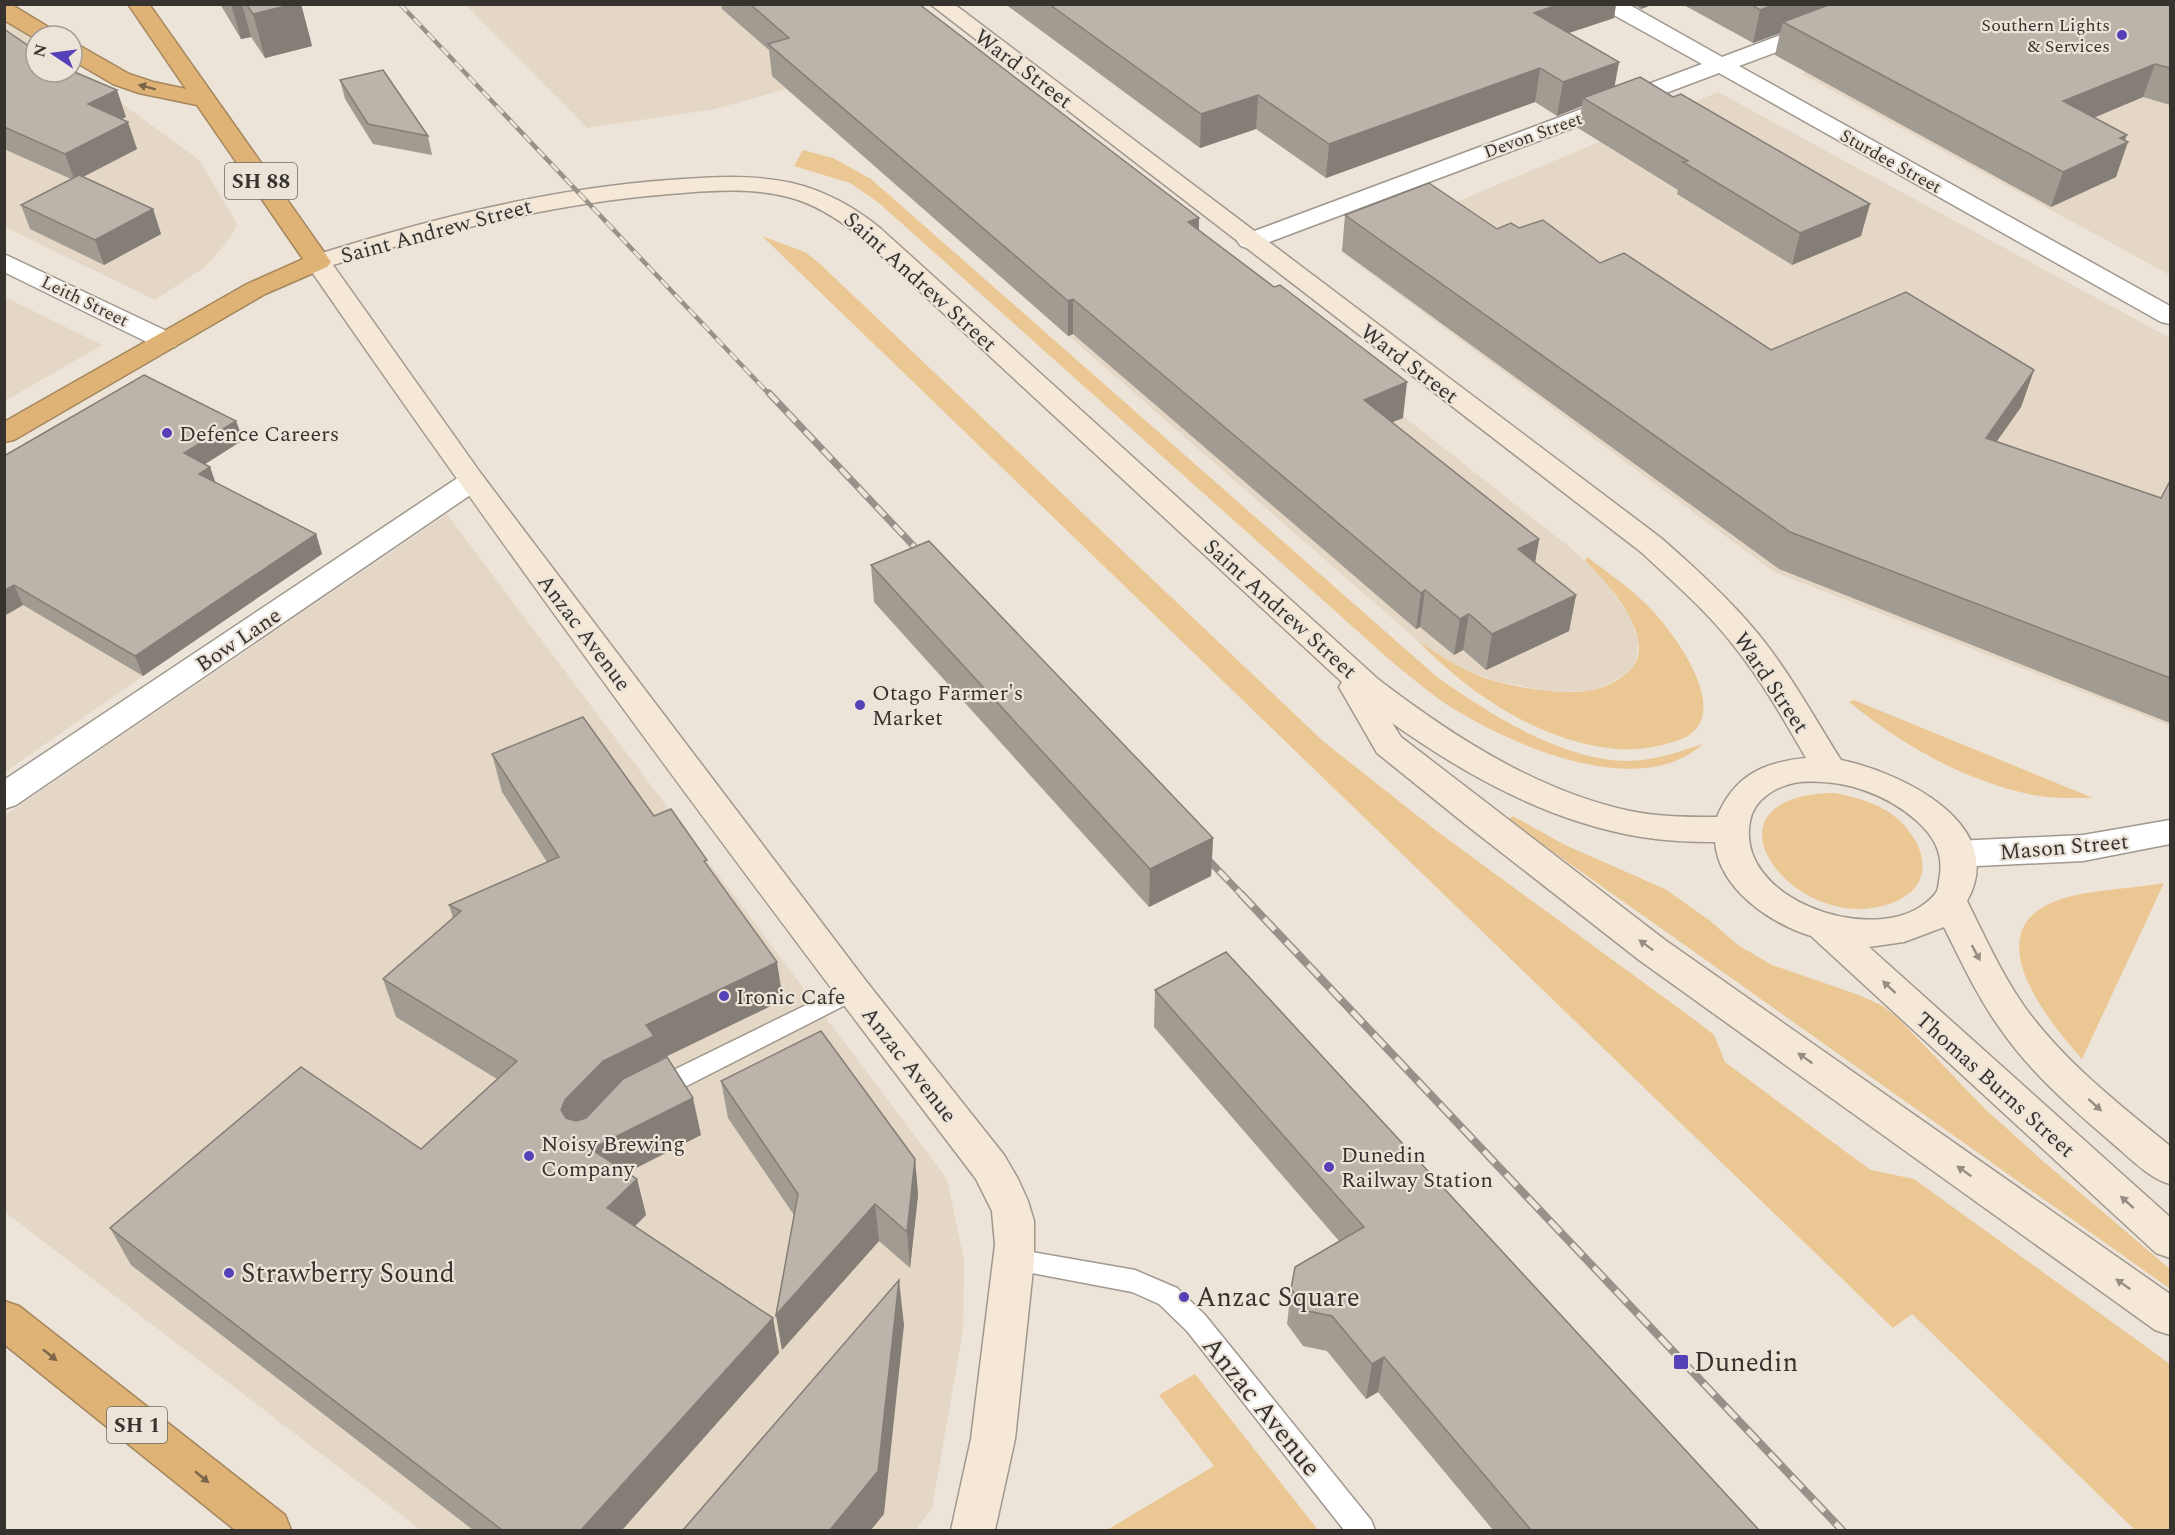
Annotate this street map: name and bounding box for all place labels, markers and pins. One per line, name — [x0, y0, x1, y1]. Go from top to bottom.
place label: Southern Lights & Services — [1981, 12, 2110, 60]
marker: Southern Lights & Services — [2115, 28, 2129, 42]
place label: Defence Careers — [179, 418, 339, 451]
marker: Defence Careers — [160, 426, 174, 440]
place label: Otago Farmer's Market — [872, 677, 1023, 735]
marker: Otago Farmer's Market — [853, 698, 867, 712]
place label: Ironic Cafe — [736, 981, 846, 1014]
marker: Ironic Cafe — [717, 989, 731, 1003]
place label: Noisy Brewing Company — [541, 1128, 685, 1186]
place label: Dunedin Railway Station — [1341, 1139, 1493, 1197]
marker: Noisy Brewing Company — [522, 1149, 536, 1163]
marker: Dunedin Railway Station — [1322, 1160, 1336, 1174]
place label: Strawberry Sound — [241, 1253, 455, 1295]
marker: Strawberry Sound — [222, 1266, 236, 1280]
place label: Anzac Square — [1196, 1277, 1360, 1319]
marker: Anzac Square — [1177, 1290, 1191, 1304]
place label: Dunedin — [1694, 1342, 1798, 1384]
marker: Dunedin — [1672, 1353, 1690, 1371]

